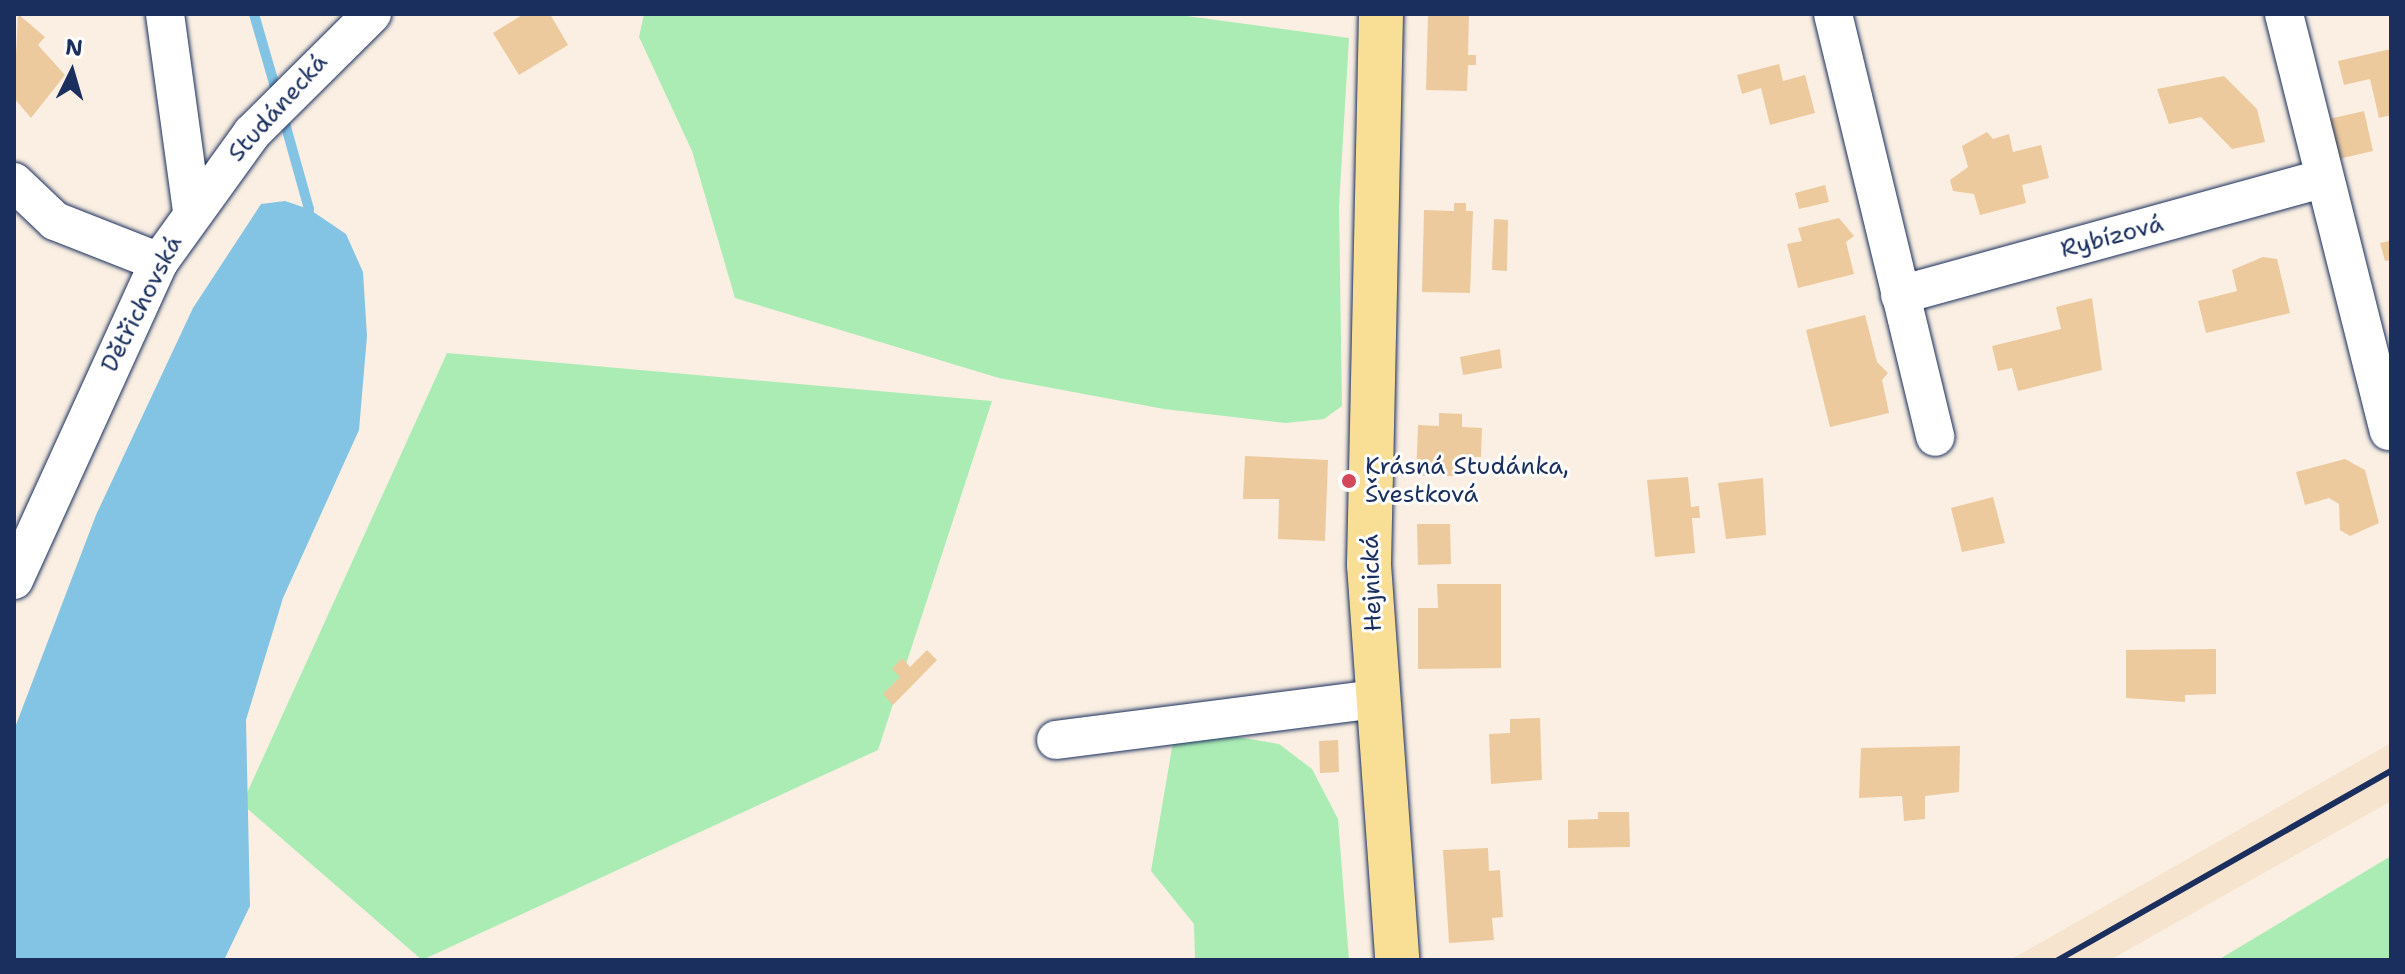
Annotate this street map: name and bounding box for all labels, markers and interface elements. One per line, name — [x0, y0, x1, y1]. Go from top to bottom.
north arrow — [32, 32, 112, 112]
text: N — [64, 32, 84, 63]
street label: Studánecká — [222, 48, 334, 168]
street label: Rybízová — [2058, 209, 2166, 265]
street label: Dětřichovská — [95, 231, 189, 377]
place label: Krásná Studánka, Švestková — [1365, 453, 1569, 509]
marker: Krásná Studánka, Švestková — [1340, 472, 1358, 490]
street label: Hejnická — [1356, 534, 1388, 632]

